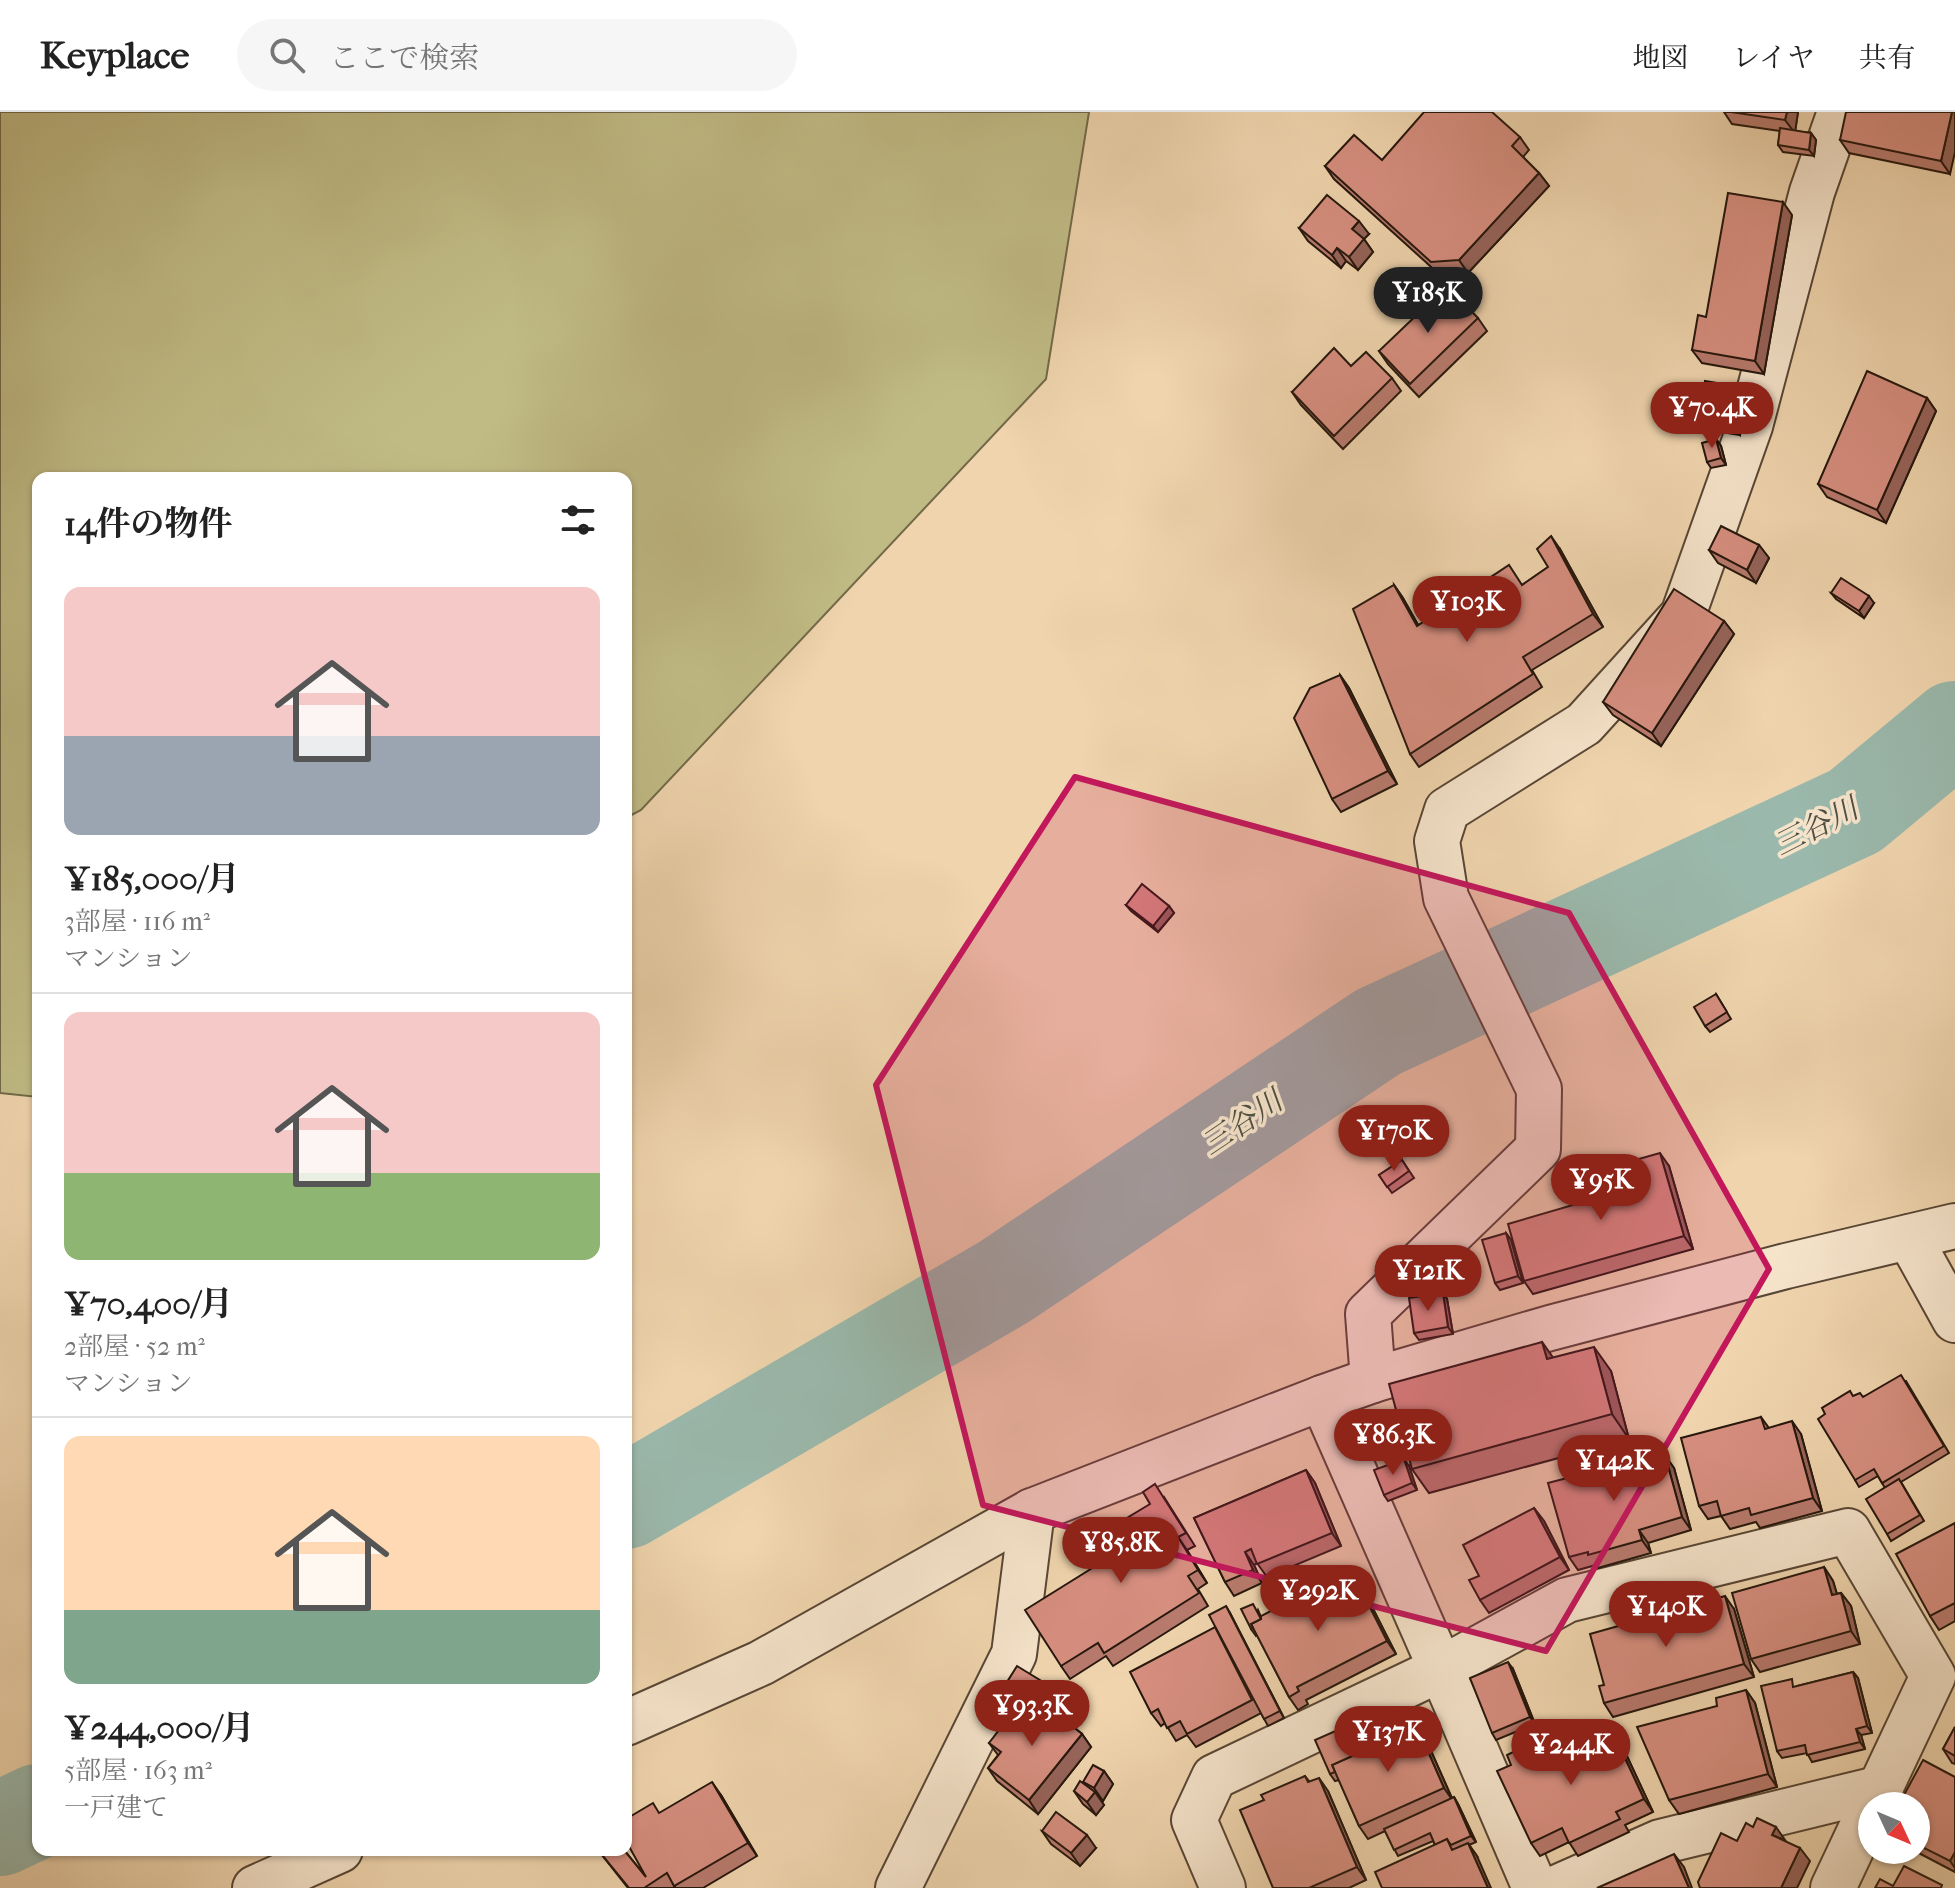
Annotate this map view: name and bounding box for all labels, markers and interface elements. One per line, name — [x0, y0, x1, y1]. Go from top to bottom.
search box — [237, 19, 797, 91]
text: Keyplace — [40, 33, 189, 78]
icon: search — [265, 33, 309, 77]
text: ここで検索 — [329, 41, 479, 76]
text: 地図 — [1632, 41, 1688, 74]
text: レイヤ — [1732, 41, 1815, 74]
text: 共有 — [1859, 41, 1915, 74]
pin: ¥185K — [1372, 267, 1484, 335]
text: ¥185K — [1392, 277, 1464, 308]
pin: ¥70.4K — [1647, 382, 1777, 450]
text: ¥70.4K — [1669, 392, 1755, 423]
icon: filters — [556, 498, 600, 542]
text: 14件の物件 — [64, 504, 232, 544]
pin: ¥103K — [1411, 576, 1523, 644]
text: ¥103K — [1430, 586, 1504, 617]
icon: home — [260, 639, 404, 783]
water label: 三谷川 — [1768, 790, 1867, 863]
text: ¥185,000/月 — [64, 859, 240, 899]
text: 3部屋 · 116 m² — [64, 906, 210, 937]
text: マンション — [64, 943, 193, 974]
icon: home — [260, 1064, 404, 1208]
water label: 三谷川 — [1195, 1082, 1292, 1163]
pin: ¥170K — [1338, 1105, 1450, 1173]
text: ¥170K — [1356, 1115, 1432, 1146]
pin: ¥95K — [1554, 1154, 1648, 1222]
text: ¥95K — [1569, 1164, 1633, 1195]
pin: ¥121K — [1372, 1245, 1484, 1313]
text: ¥121K — [1392, 1255, 1464, 1286]
text: ¥70,400/月 — [64, 1284, 233, 1324]
text: 2部屋 · 52 m² — [64, 1331, 205, 1362]
text: マンション — [64, 1368, 193, 1399]
pin: ¥86.3K — [1328, 1409, 1458, 1477]
text: ¥86.3K — [1352, 1419, 1434, 1450]
pin: ¥142K — [1558, 1435, 1670, 1503]
text: ¥142K — [1575, 1445, 1653, 1476]
icon: home — [260, 1488, 404, 1632]
pin: ¥85.8K — [1056, 1517, 1186, 1585]
text: ¥85.8K — [1080, 1527, 1162, 1558]
pin: ¥292K — [1262, 1565, 1374, 1633]
text: ¥292K — [1278, 1575, 1358, 1606]
pin: ¥140K — [1610, 1581, 1722, 1649]
text: ¥140K — [1627, 1591, 1705, 1622]
pin: ¥93.3K — [967, 1680, 1097, 1748]
text: ¥93.3K — [992, 1690, 1072, 1721]
pin: ¥137K — [1332, 1706, 1444, 1774]
text: ¥244,000/月 — [64, 1708, 255, 1748]
text: ¥137K — [1352, 1716, 1424, 1747]
pin: ¥244K — [1515, 1719, 1627, 1787]
text: ¥244K — [1529, 1729, 1613, 1760]
text: 5部屋 · 163 m² — [64, 1755, 212, 1786]
text: 一戸建て — [64, 1792, 168, 1823]
north arrow — [1858, 1792, 1930, 1864]
map controls — [1858, 1792, 1930, 1864]

